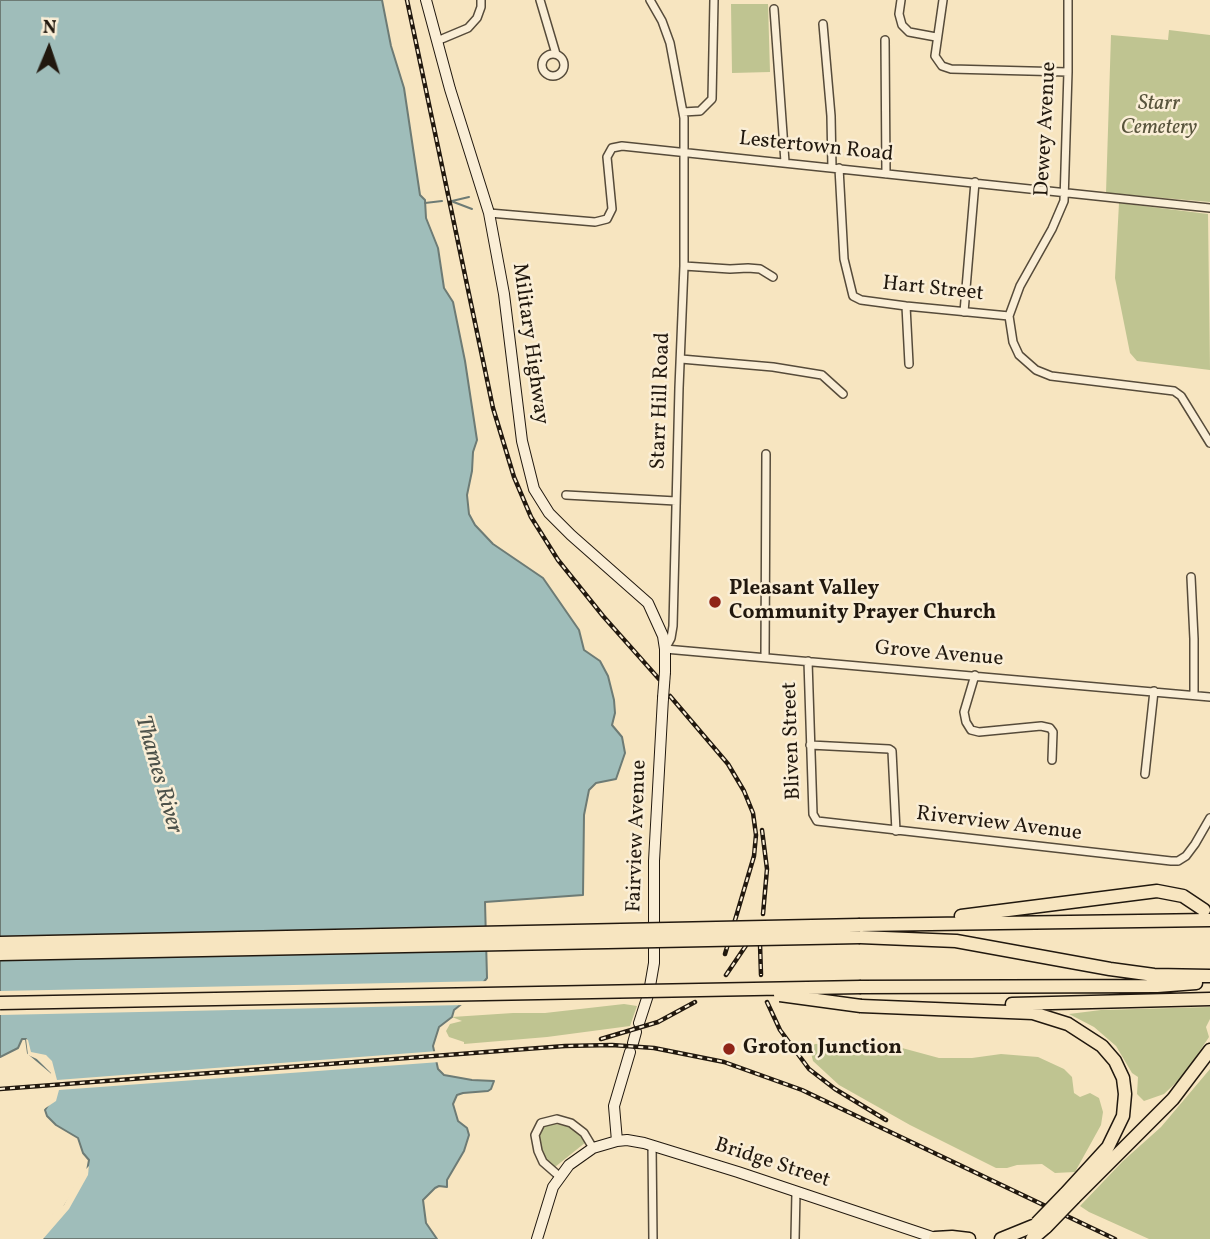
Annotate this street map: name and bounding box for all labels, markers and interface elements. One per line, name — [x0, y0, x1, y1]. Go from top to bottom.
north arrow — [14, 14, 84, 84]
text: N — [42, 15, 57, 41]
street label: Dewey Avenue — [1031, 61, 1063, 197]
park label: Starr Cemetery — [1121, 92, 1197, 142]
street label: Lestertown Road — [738, 127, 894, 169]
street label: Military Highway — [505, 262, 553, 426]
street label: Hart Street — [881, 272, 985, 308]
street label: Starr Hill Road — [647, 332, 677, 470]
place label: Pleasant Valley Community Prayer Church — [729, 577, 996, 627]
marker: Pleasant Valley Community Prayer Church — [707, 594, 723, 610]
street label: Grove Avenue — [874, 637, 1004, 673]
street label: Bliven Street — [778, 681, 808, 801]
water label: Thames River — [127, 713, 187, 837]
street label: Fairview Avenue — [623, 759, 653, 913]
street label: Riverview Avenue — [915, 802, 1083, 848]
place label: Groton Junction — [743, 1036, 902, 1062]
marker: Groton Junction — [721, 1041, 737, 1057]
street label: Bridge Street — [711, 1133, 833, 1195]

